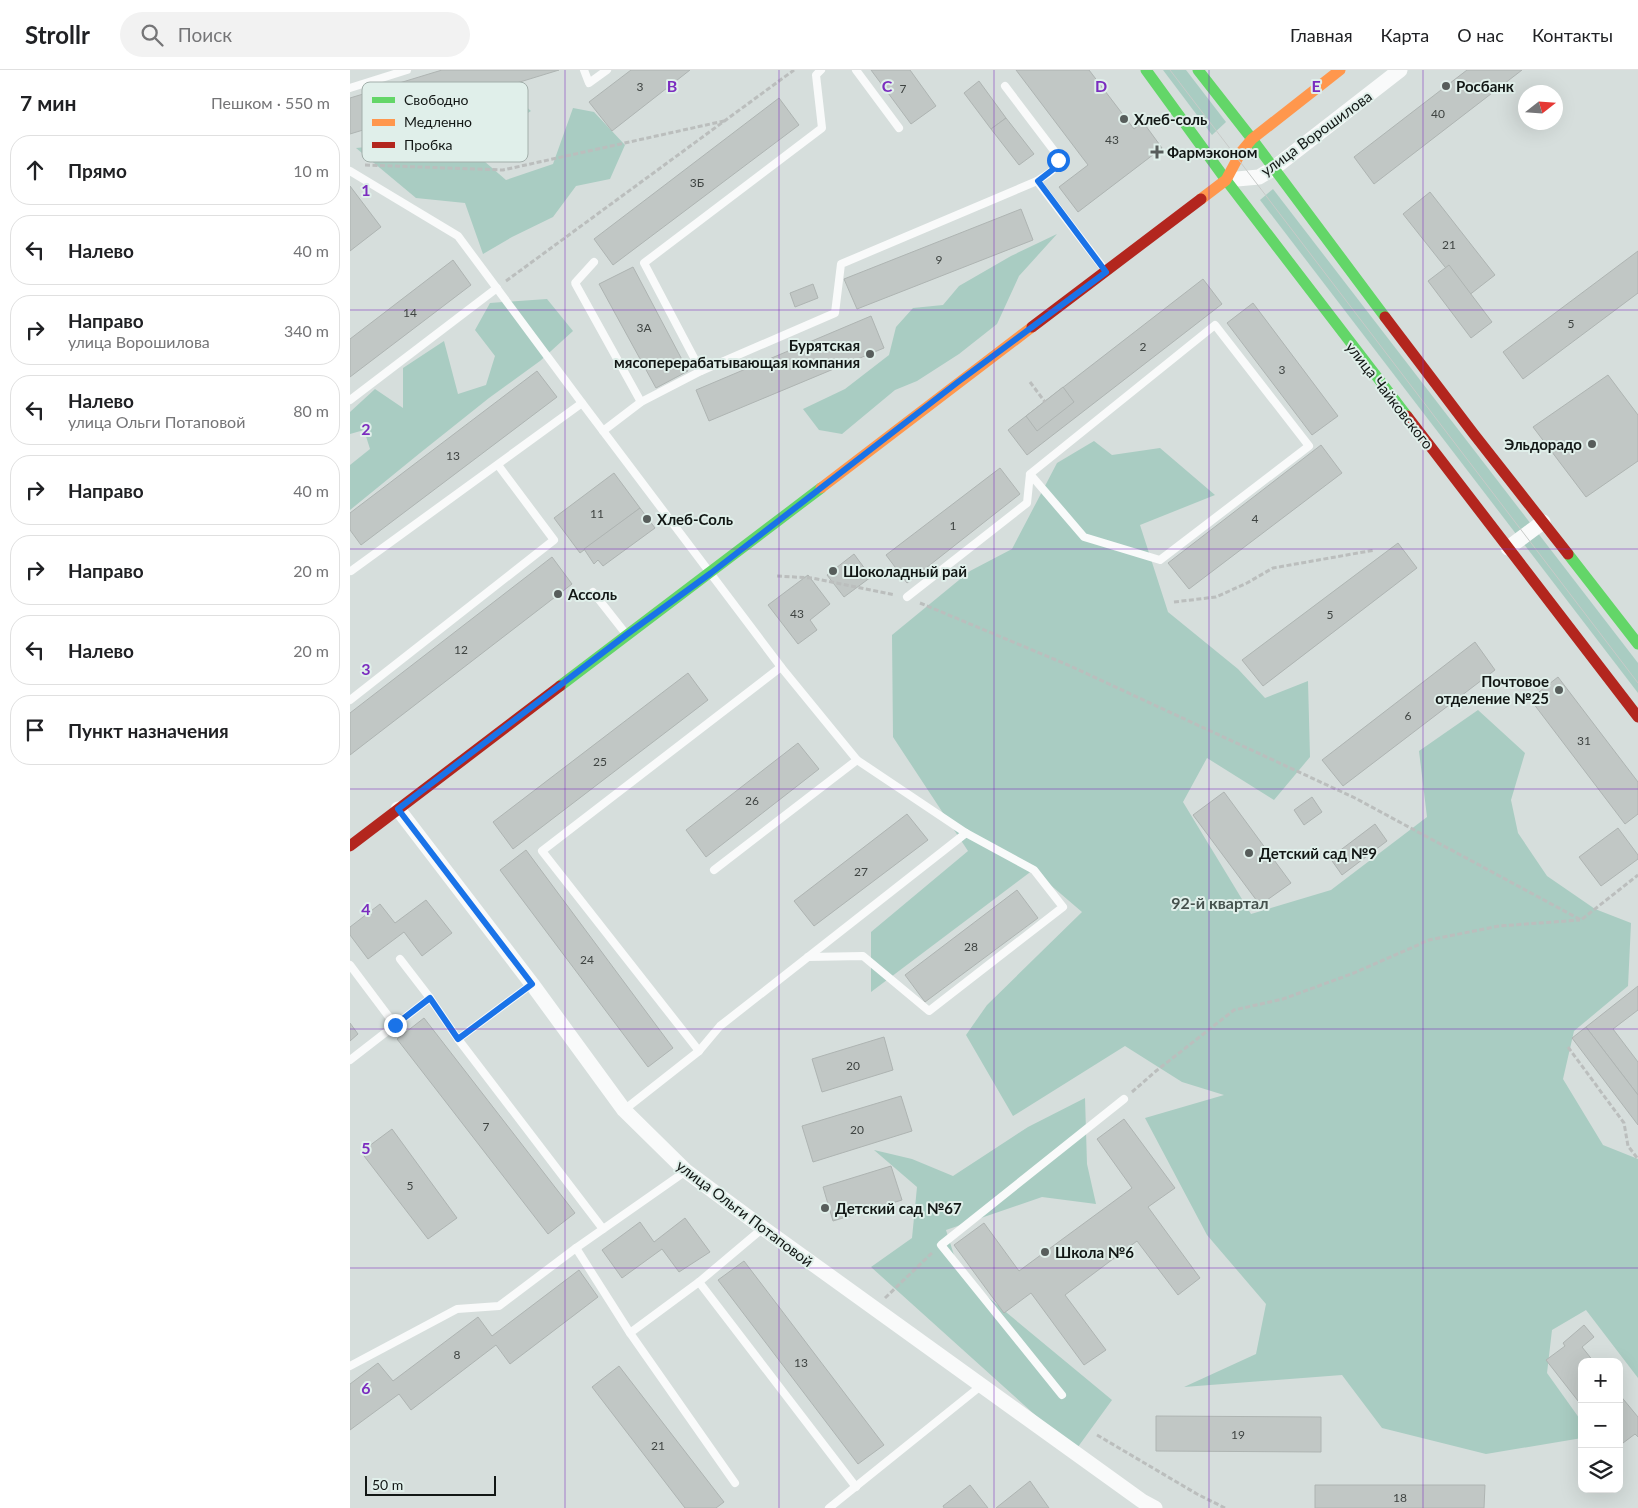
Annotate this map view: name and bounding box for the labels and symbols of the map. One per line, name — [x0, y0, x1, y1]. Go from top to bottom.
text: B — [667, 76, 677, 95]
text: C — [882, 76, 893, 95]
text: D — [1095, 76, 1107, 95]
text: E — [1311, 76, 1321, 95]
place label: Росбанк — [1456, 77, 1515, 95]
house number: 3 — [637, 79, 644, 94]
marker: Росбанк — [1440, 80, 1452, 92]
house number: 7 — [900, 81, 907, 96]
legend — [362, 82, 528, 162]
north arrow — [1518, 85, 1563, 130]
street label: улица Ворошилова — [1257, 87, 1375, 179]
text: Свободно — [404, 91, 469, 108]
house number: 40 — [1431, 106, 1445, 121]
place label: Хлеб-соль — [1134, 110, 1207, 128]
text: Медленно — [404, 113, 472, 130]
marker: Хлеб-соль — [1118, 113, 1130, 125]
house number: 43 — [1105, 132, 1119, 147]
text: Пробка — [404, 136, 452, 153]
place label: Фармэконом — [1167, 143, 1257, 161]
marker: Фармэконом — [1151, 146, 1163, 158]
route start — [1047, 149, 1070, 172]
house number: 3Б — [690, 175, 704, 190]
text: 1 — [361, 180, 371, 199]
house number: 21 — [1442, 237, 1456, 252]
house number: 9 — [936, 252, 943, 267]
house number: 14 — [403, 305, 417, 320]
house number: 5 — [1568, 316, 1575, 331]
house number: 3А — [636, 320, 652, 335]
place label: Бурятская мясоперерабатывающая компания — [614, 336, 860, 371]
street label: улица Чайковского — [1342, 338, 1438, 452]
house number: 2 — [1140, 339, 1147, 354]
marker: Бурятская мясоперерабатывающая компания — [864, 348, 876, 360]
house number: 3 — [1279, 362, 1286, 377]
text: 2 — [361, 419, 371, 438]
place label: Эльдорадо — [1504, 435, 1582, 453]
marker: Эльдорадо — [1586, 438, 1598, 450]
house number: 13 — [446, 448, 460, 463]
house number: 11 — [590, 506, 604, 521]
place label: Хлеб-Соль — [657, 510, 733, 528]
house number: 4 — [1252, 511, 1259, 526]
marker: Хлеб-Соль — [641, 513, 653, 525]
house number: 1 — [950, 518, 957, 533]
place label: Шоколадный рай — [843, 562, 967, 580]
marker: Шоколадный рай — [827, 565, 839, 577]
place label: Ассоль — [567, 585, 617, 603]
marker: Ассоль — [552, 588, 564, 600]
house number: 43 — [790, 606, 804, 621]
house number: 5 — [1327, 607, 1334, 622]
house number: 12 — [454, 642, 468, 657]
text: 3 — [361, 659, 371, 678]
place label: Почтовое отделение №25 — [1435, 672, 1549, 707]
marker: Почтовое отделение №25 — [1553, 684, 1565, 696]
house number: 6 — [1405, 708, 1412, 723]
house number: 31 — [1577, 733, 1591, 748]
house number: 25 — [593, 754, 607, 769]
house number: 26 — [745, 793, 759, 808]
place label: Детский сад №9 — [1259, 844, 1377, 862]
marker: Детский сад №9 — [1243, 847, 1255, 859]
house number: 27 — [854, 864, 868, 879]
district label: 92-й квартал — [1171, 893, 1269, 912]
text: 4 — [361, 899, 371, 918]
house number: 28 — [964, 939, 978, 954]
house number: 24 — [580, 952, 594, 967]
route end — [384, 1014, 407, 1037]
house number: 20 — [846, 1058, 860, 1073]
house number: 7 — [483, 1119, 490, 1134]
house number: 20 — [850, 1122, 864, 1137]
text: 5 — [361, 1138, 371, 1157]
street label: улица Ольги Потаповой — [673, 1156, 817, 1270]
house number: 5 — [407, 1178, 414, 1193]
place label: Детский сад №67 — [835, 1199, 962, 1217]
marker: Детский сад №67 — [819, 1202, 831, 1214]
place label: Школа №6 — [1055, 1243, 1134, 1261]
marker: Школа №6 — [1039, 1246, 1051, 1258]
house number: 8 — [454, 1347, 461, 1362]
house number: 13 — [794, 1355, 808, 1370]
text: 6 — [361, 1378, 371, 1397]
house number: 19 — [1231, 1427, 1245, 1442]
house number: 21 — [651, 1438, 665, 1453]
scale bar — [365, 1473, 496, 1496]
house number: 18 — [1393, 1490, 1407, 1505]

